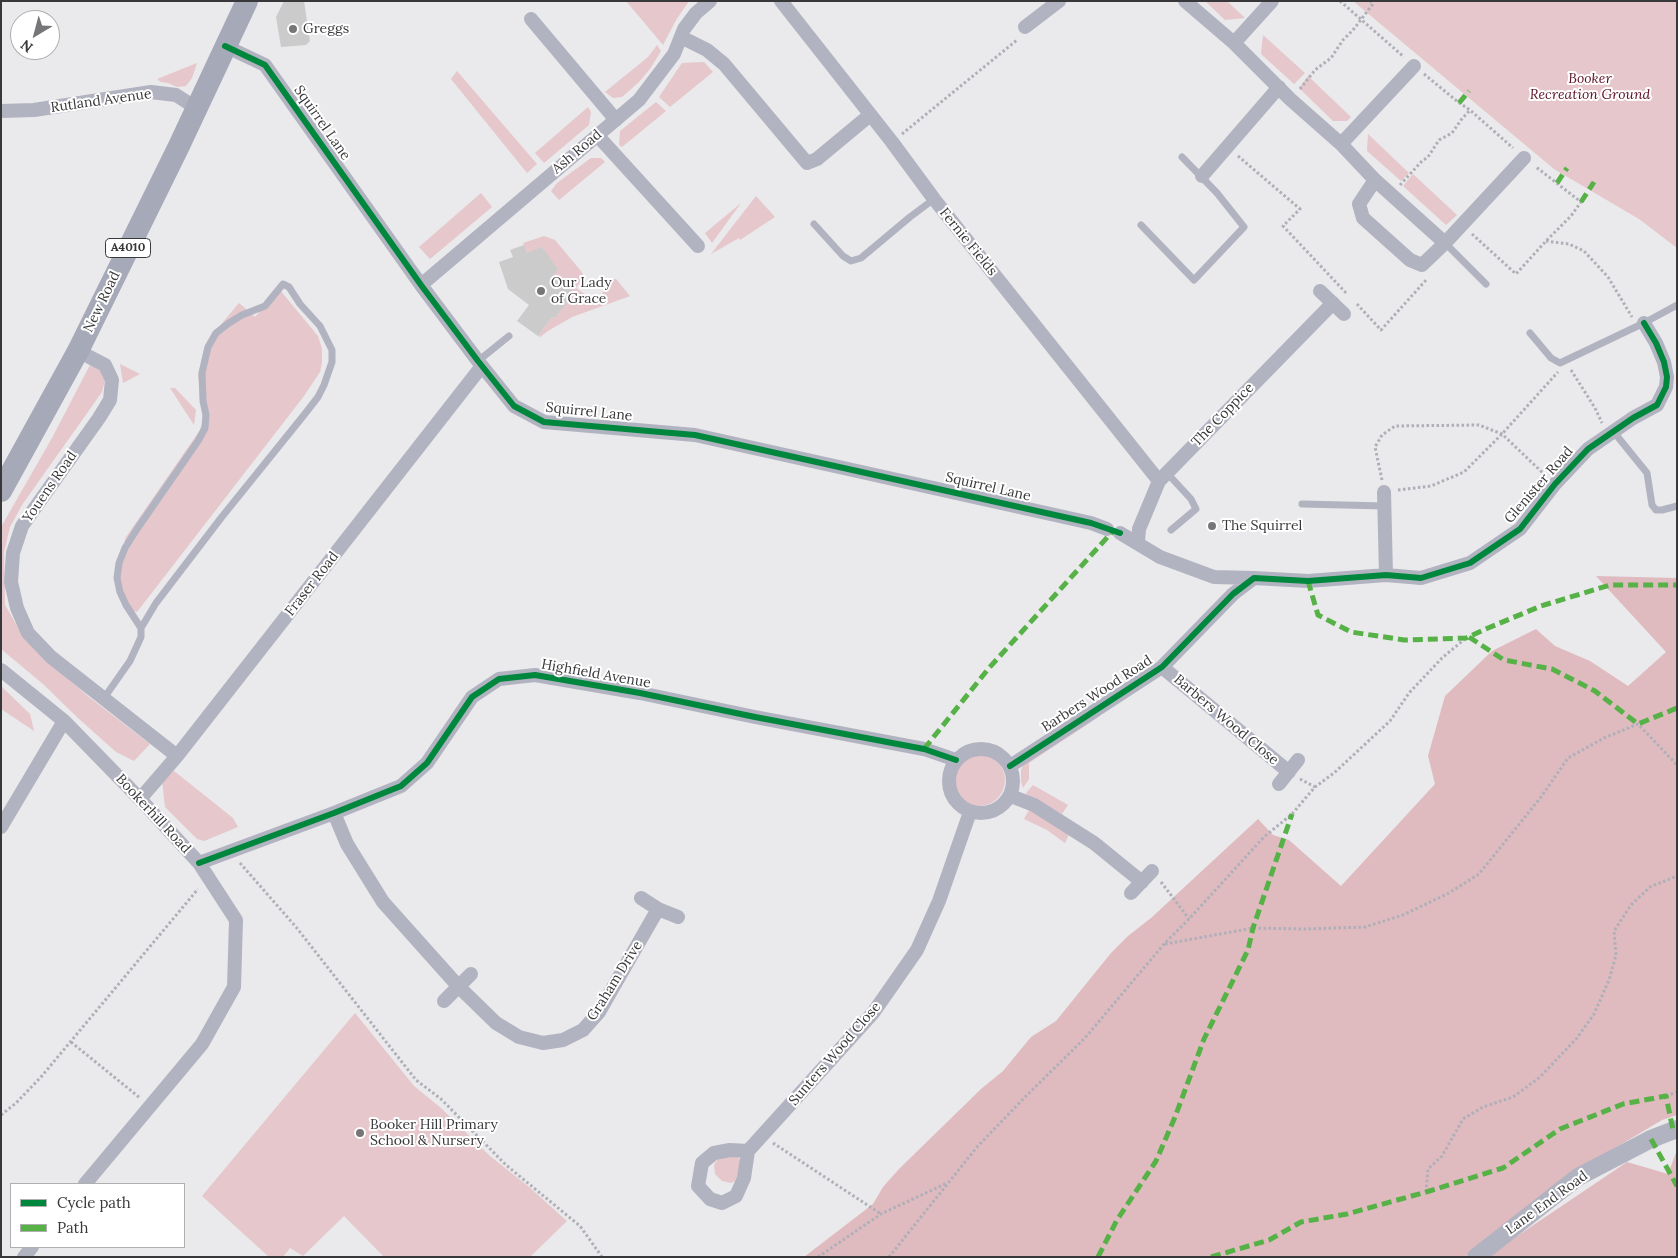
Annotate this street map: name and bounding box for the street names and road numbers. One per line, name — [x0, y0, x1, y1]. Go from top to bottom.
street label: Squirrel Lane — [290, 83, 354, 163]
street label: Rutland Avenue — [49, 86, 153, 116]
street label: Ash Road — [549, 126, 605, 178]
street label: Fernie Fields — [935, 205, 1001, 279]
road number: A4010 — [106, 238, 150, 258]
street label: New Road — [80, 269, 124, 335]
street label: The Coppice — [1188, 380, 1258, 450]
street label: Squirrel Lane — [545, 399, 633, 425]
street label: Glenister Road — [1501, 443, 1577, 527]
street label: Youens Road — [19, 448, 81, 526]
street label: Squirrel Lane — [944, 469, 1032, 505]
street label: Fraser Road — [282, 548, 342, 620]
street label: Barbers Wood Road — [1039, 652, 1155, 736]
street label: Highfield Avenue — [540, 656, 652, 692]
street label: Barbers Wood Close — [1170, 671, 1282, 769]
street label: Bookerhill Road — [112, 771, 194, 857]
street label: Graham Drive — [584, 938, 646, 1024]
street label: Sunters Wood Close — [786, 999, 884, 1109]
street label: Lane End Road — [1503, 1168, 1591, 1238]

